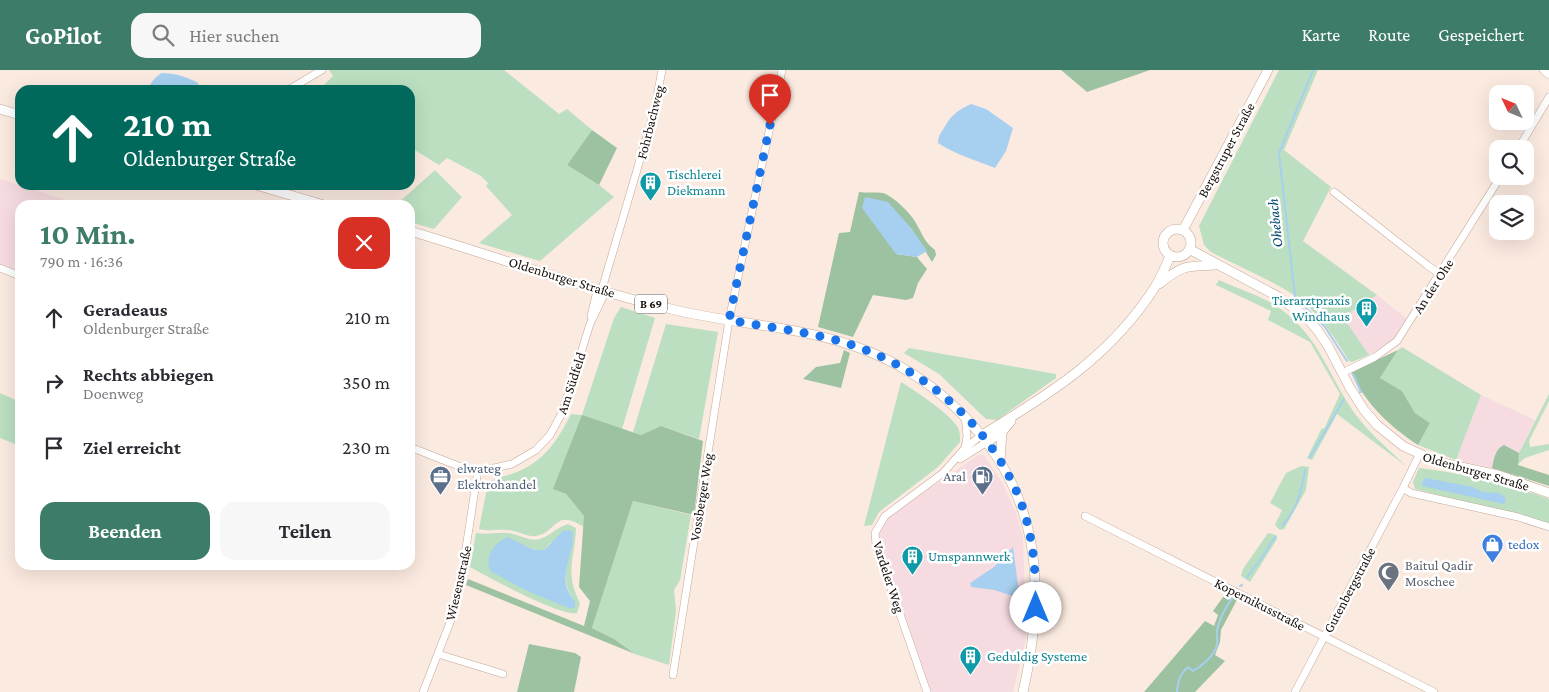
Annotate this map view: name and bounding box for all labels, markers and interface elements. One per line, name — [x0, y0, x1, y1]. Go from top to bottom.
search box — [131, 13, 481, 58]
icon: search — [149, 21, 177, 49]
text: GoPilot — [25, 22, 101, 49]
text: Hier suchen — [189, 25, 280, 46]
text: Karte — [1302, 25, 1340, 45]
text: Route — [1368, 25, 1410, 45]
text: Gespeichert — [1438, 25, 1524, 45]
pin — [749, 74, 791, 125]
icon: arrive — [756, 81, 784, 109]
street label: Fohrbachweg — [633, 83, 667, 161]
north arrow — [1489, 85, 1534, 130]
map controls — [1489, 85, 1534, 240]
street label: Bergstruper Straße — [1194, 100, 1258, 200]
icon: ahead — [40, 105, 105, 170]
text: 210 m — [123, 105, 212, 144]
button: search — [1489, 140, 1534, 185]
text: Oldenburger Straße — [123, 146, 296, 171]
place label: Tischlerei Diekmann — [667, 166, 726, 198]
building icon: Tischlerei Diekmann — [639, 170, 663, 201]
button: layers — [1489, 195, 1534, 240]
water label: Ohebach — [1264, 198, 1286, 248]
text: 10 Min. — [40, 217, 136, 250]
button: close — [338, 217, 390, 269]
text: 790 m · 16:36 — [40, 253, 123, 270]
street label: Oldenburger Straße — [507, 253, 617, 301]
street label: An der Ohe — [1409, 256, 1457, 316]
place label: Tierarztpraxis Windhaus — [1272, 292, 1350, 324]
road number: B 69 — [635, 294, 667, 313]
building icon: Tierarztpraxis Windhaus — [1354, 296, 1378, 327]
text: Geradeaus — [83, 299, 168, 320]
icon: ahead — [40, 304, 68, 332]
text: 210 m — [345, 307, 390, 328]
text: Oldenburger Straße — [83, 320, 209, 337]
street label: Am Südfeld — [553, 349, 589, 416]
text: Rechts abbiegen — [83, 364, 214, 385]
icon: right — [40, 369, 68, 397]
text: 350 m — [342, 372, 390, 393]
text: Doenweg — [83, 385, 144, 402]
icon: arrive — [40, 434, 68, 462]
text: Ziel erreicht — [83, 437, 181, 458]
text: 230 m — [342, 437, 390, 458]
street label: Oldenburger Straße — [1421, 448, 1531, 494]
street label: Vossberger Weg — [686, 452, 716, 542]
place label: elwateg Elektrohandel — [457, 460, 536, 492]
office icon: elwateg Elektrohandel — [429, 464, 453, 495]
fuel station icon: Aral — [970, 464, 994, 495]
place label: Aral — [943, 468, 966, 484]
button: Beenden — [40, 502, 210, 560]
button: Teilen — [220, 502, 390, 560]
shop icon: tedox — [1480, 532, 1504, 563]
place label: tedox — [1508, 536, 1540, 552]
street label: Vardeler Weg — [870, 539, 908, 615]
street label: Wiesenstraße — [442, 544, 474, 622]
building icon: Umspannwerk — [900, 544, 924, 575]
street label: Gutenbergstraße — [1320, 545, 1378, 635]
place label: Umspannwerk — [928, 548, 1011, 564]
place label: Baitul Qadir Moschee — [1405, 557, 1473, 589]
mosque icon: Baitul Qadir Moschee — [1377, 561, 1401, 592]
street label: Kopernikusstraße — [1212, 574, 1308, 634]
position arrow — [1009, 581, 1061, 633]
building icon: Geduldig Systeme — [959, 644, 983, 675]
place label: Geduldig Systeme — [987, 648, 1087, 664]

